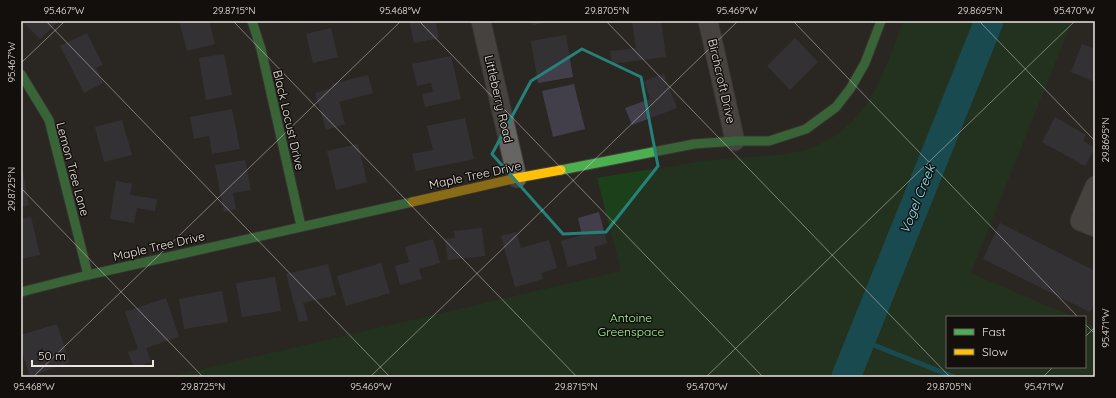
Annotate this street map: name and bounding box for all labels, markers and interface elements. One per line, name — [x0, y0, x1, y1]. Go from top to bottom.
text: 95.467°W — [43, 4, 85, 17]
text: 29.8715°N — [213, 4, 256, 17]
text: 95.468°W — [379, 4, 421, 17]
text: 29.8705°N — [585, 4, 629, 17]
text: 95.469°W — [716, 4, 758, 17]
text: 29.8695°N — [958, 4, 1002, 17]
text: 95.470°W — [1053, 4, 1095, 17]
street label: Birchcroft Drive — [705, 37, 739, 125]
text: 95.467°W — [5, 41, 18, 83]
street label: Littleberry Road — [482, 54, 516, 144]
street label: Black Locust Drive — [270, 68, 308, 172]
text: 29.8695°N — [1099, 118, 1112, 162]
street label: Lemon Tree Lane — [53, 120, 93, 218]
street label: Maple Tree Drive — [428, 158, 523, 192]
water label: Vogel Creek — [896, 161, 938, 236]
text: 29.8725°N — [5, 167, 18, 211]
street label: Maple Tree Drive — [112, 228, 207, 264]
text: 95.471°W — [1099, 308, 1112, 348]
park label: Antoine Greenspace — [598, 310, 664, 339]
legend — [946, 316, 1086, 368]
text: Fast — [982, 324, 1006, 339]
scale bar — [32, 342, 153, 368]
text: Slow — [982, 344, 1008, 359]
text: 50 m — [38, 348, 66, 363]
text: 95.468°W — [13, 380, 55, 393]
text: 29.8725°N — [181, 380, 225, 393]
text: 95.469°W — [350, 380, 392, 393]
text: 29.8715°N — [555, 380, 598, 393]
text: 95.470°W — [686, 380, 728, 393]
text: 29.8705°N — [927, 380, 971, 393]
text: 95.471°W — [1024, 380, 1064, 393]

